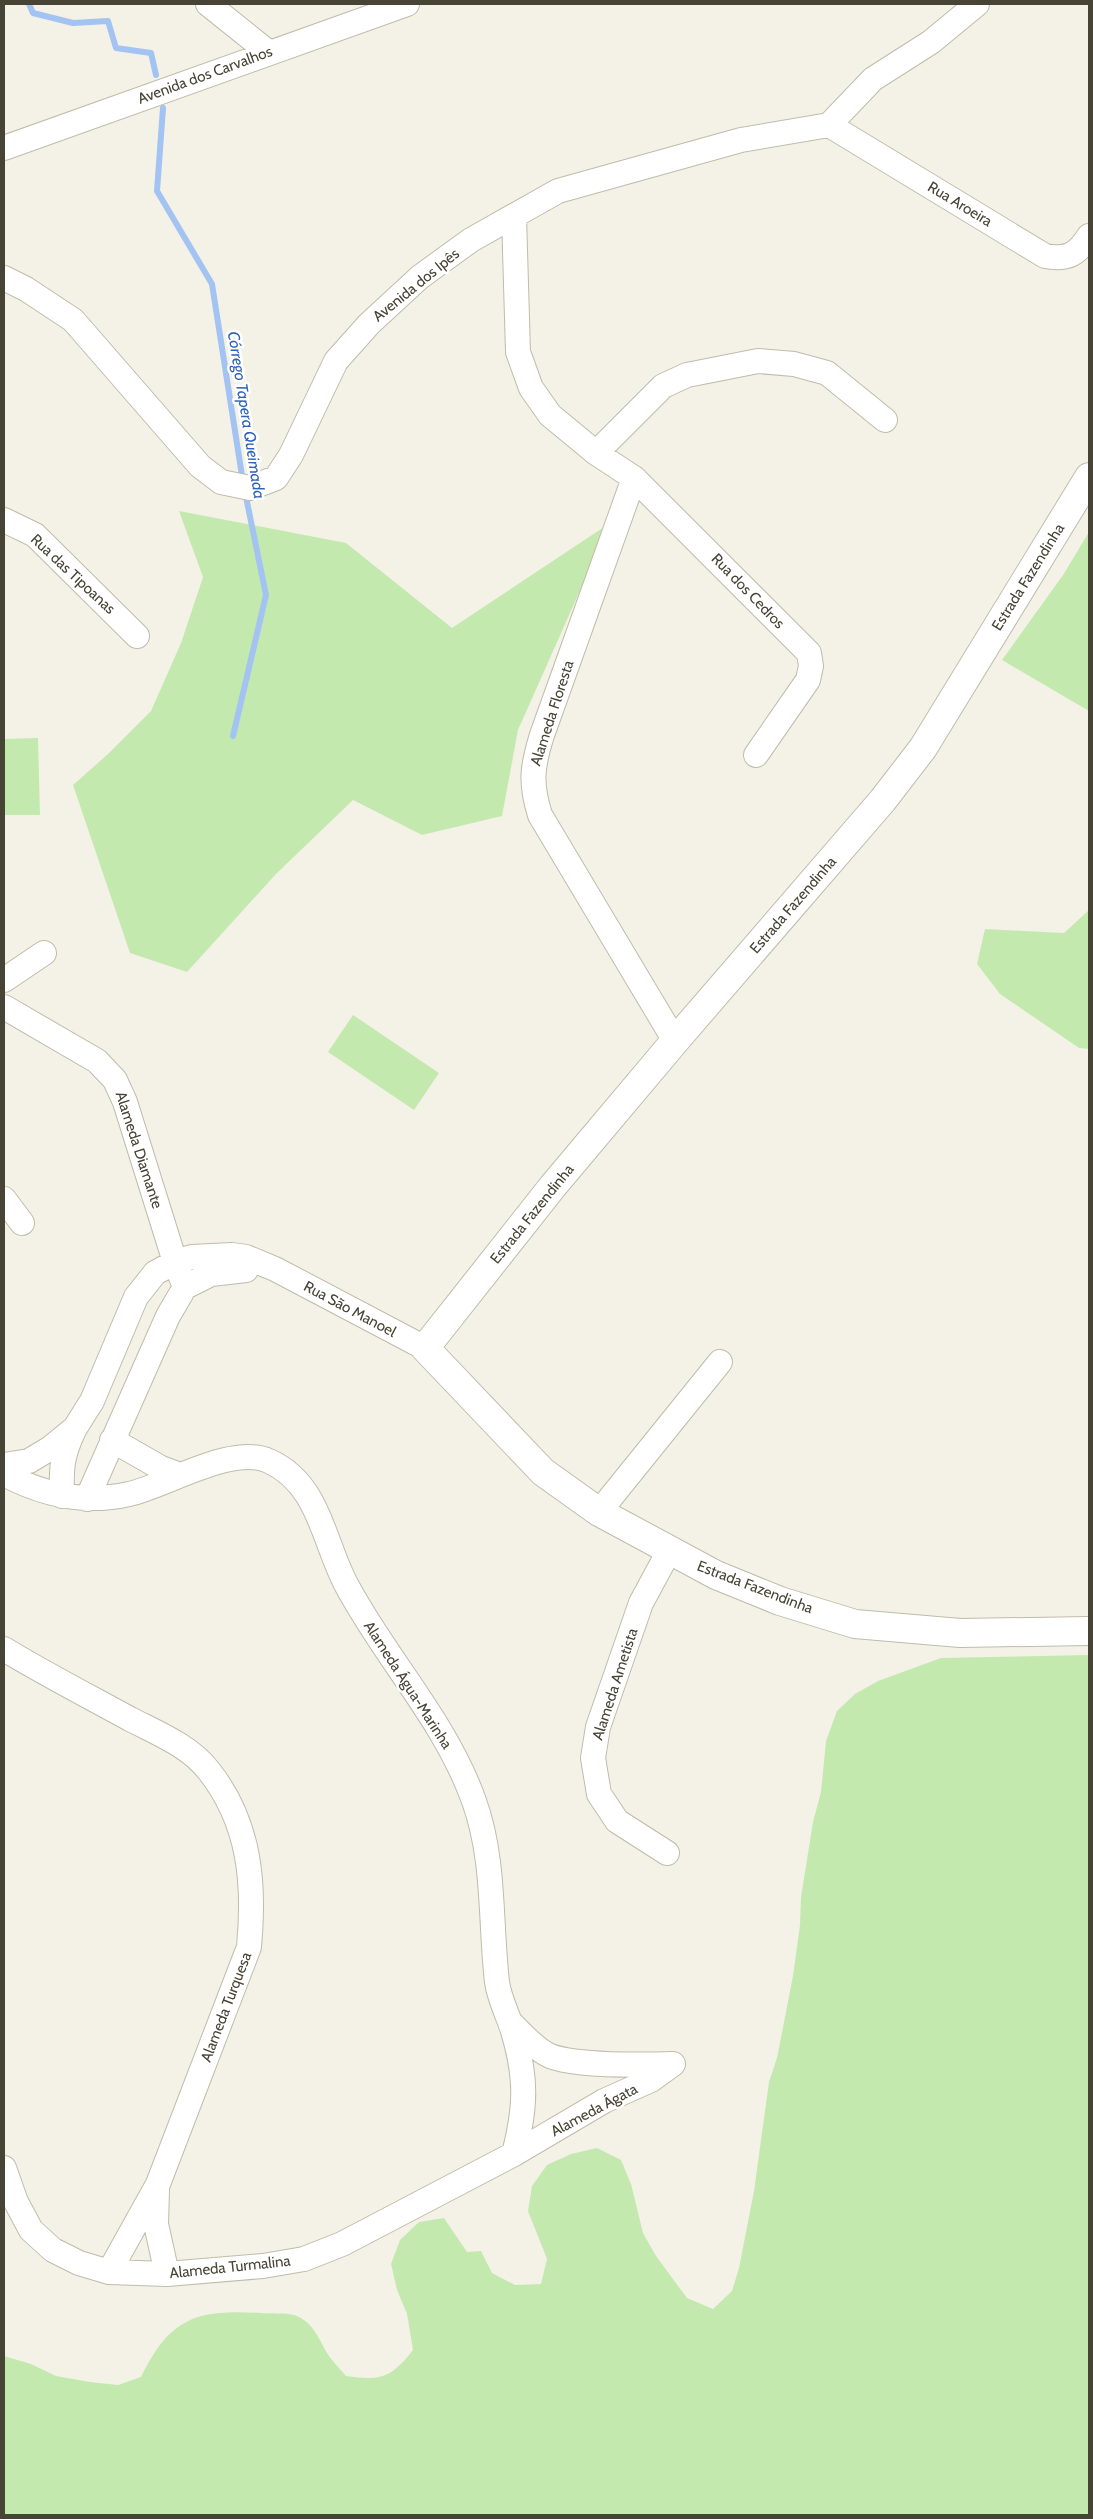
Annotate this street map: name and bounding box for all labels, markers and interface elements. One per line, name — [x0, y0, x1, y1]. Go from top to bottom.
street label: Avenida dos Carvalhos — [135, 42, 275, 108]
street label: Rua Aroeira — [924, 178, 996, 231]
street label: Avenida dos Ipês — [369, 245, 463, 325]
water label: Córrego Tapera Queimada — [224, 330, 269, 500]
street label: Estrada Fazendinha — [988, 520, 1069, 634]
street label: Rua das Tipoanas — [27, 530, 119, 618]
street label: Rua dos Cedros — [708, 550, 788, 632]
street label: Alameda Floresta — [526, 657, 578, 768]
street label: Estrada Fazendinha — [746, 852, 841, 957]
street label: Alameda Diamante — [112, 1089, 167, 1211]
street label: Estrada Fazendinha — [486, 1160, 578, 1267]
street label: Rua São Manoel — [301, 1277, 400, 1341]
street label: Estrada Fazendinha — [695, 1557, 816, 1618]
street label: Alameda Água-Marinha — [360, 1617, 457, 1753]
street label: Alameda Ametista — [588, 1625, 642, 1742]
street label: Alameda Turquesa — [197, 1949, 255, 2064]
street label: Alameda Ágata — [547, 2078, 641, 2140]
street label: Alameda Turmalina — [169, 2252, 292, 2282]

